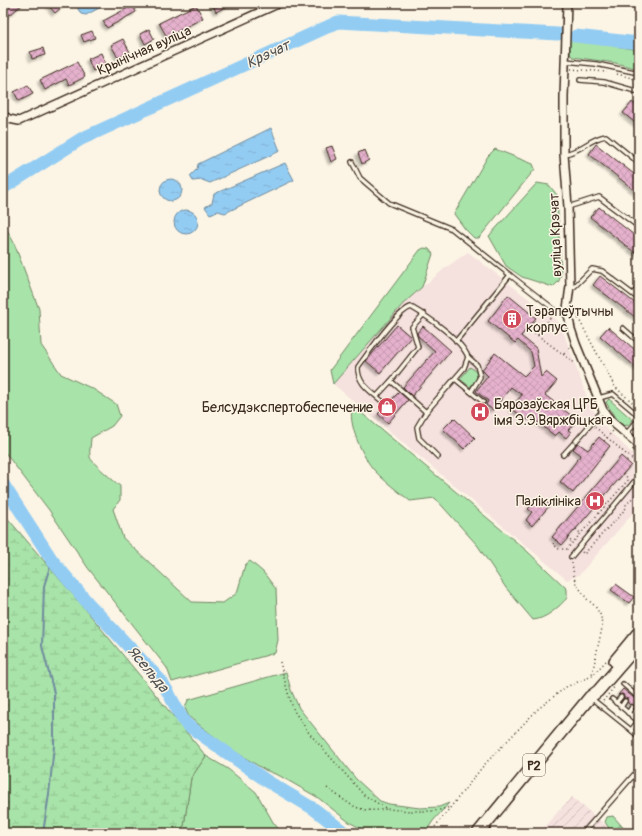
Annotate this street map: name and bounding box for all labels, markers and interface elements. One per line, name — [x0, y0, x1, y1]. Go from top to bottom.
street label: Крынічная вуліца — [94, 22, 194, 79]
water label: Крэчат — [243, 35, 295, 73]
street label: вуліца Крэчат — [546, 193, 565, 277]
place label: Тэрапеўтычны корпус — [526, 303, 614, 336]
building icon: Тэрапеўтычны корпус — [501, 308, 523, 330]
shop icon: Белсудэкспертобеспечение — [376, 396, 398, 418]
place label: Бярозаўская ЦРБ імя Э.Э.Вяржбіцкага — [494, 396, 613, 429]
place label: Белсудэкспертобеспечение — [202, 399, 373, 416]
hospital icon: Бярозаўская ЦРБ імя Э.Э.Вяржбіцкага — [469, 401, 491, 423]
hospital icon: Паліклініка — [584, 490, 606, 512]
place label: Паліклініка — [516, 493, 581, 510]
water label: Ясельда — [123, 642, 173, 697]
road number: Р2 — [523, 754, 545, 776]

